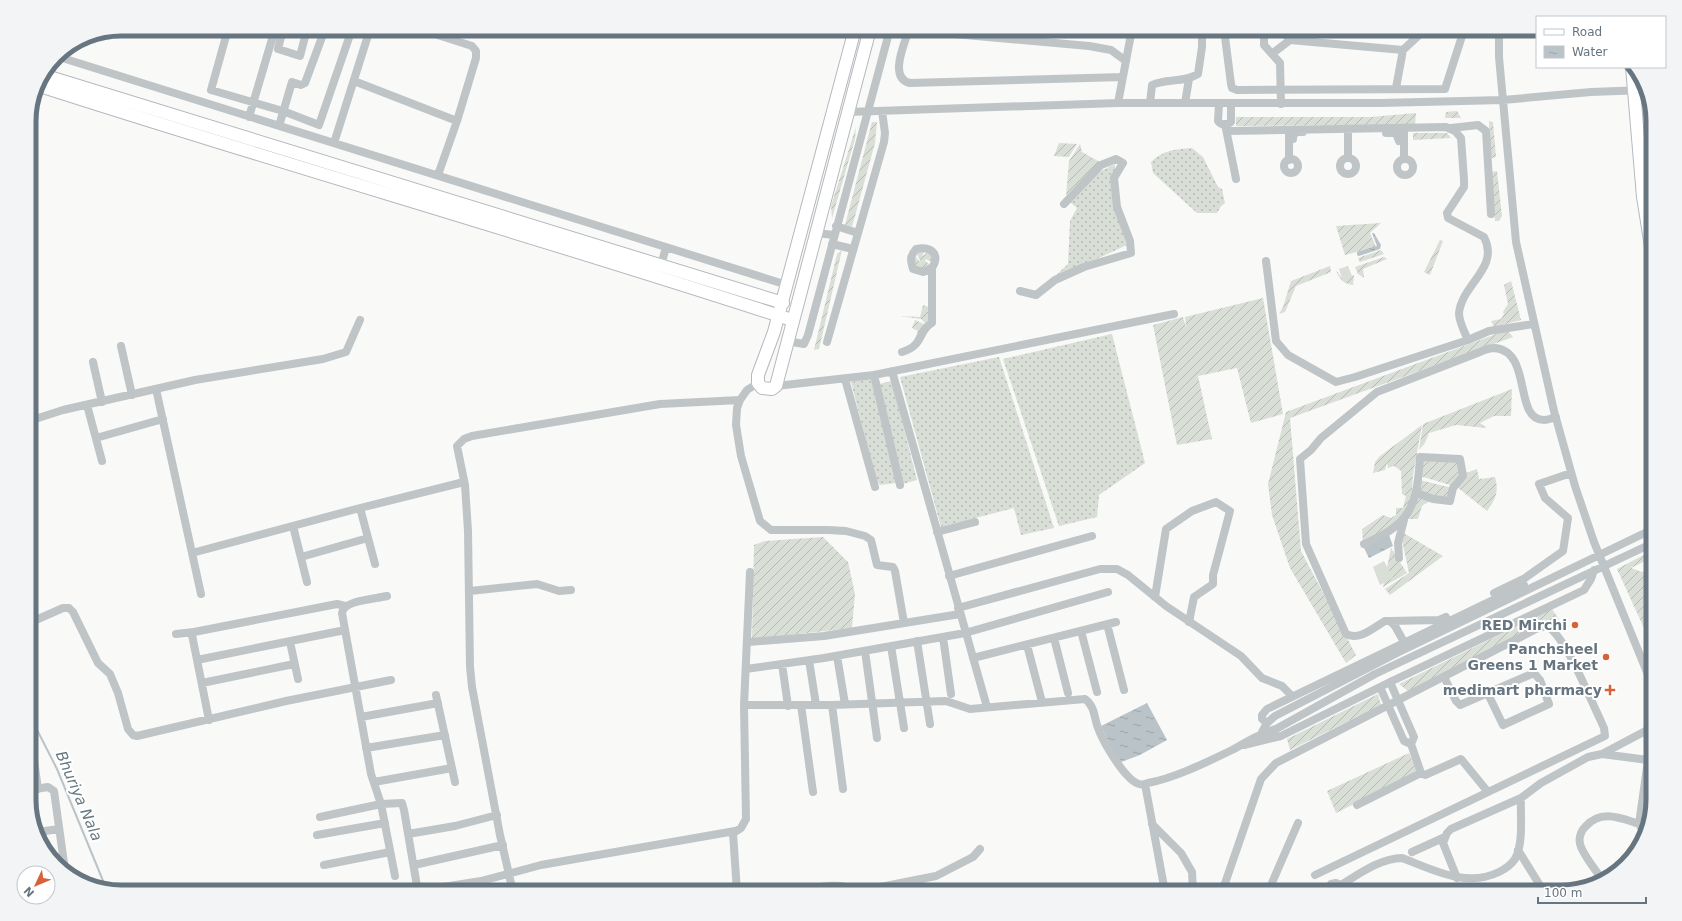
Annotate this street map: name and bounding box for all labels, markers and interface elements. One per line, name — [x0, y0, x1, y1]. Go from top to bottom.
legend — [1536, 16, 1666, 68]
text: Road — [1572, 25, 1602, 39]
text: Water — [1572, 45, 1608, 59]
place label: RED Mirchi — [1481, 617, 1567, 633]
marker: RED Mirchi — [1570, 620, 1580, 630]
place label: Panchsheel Greens 1 Market — [1467, 641, 1598, 673]
marker: Panchsheel Greens 1 Market — [1601, 652, 1611, 662]
place label: medimart pharmacy — [1443, 682, 1602, 698]
marker: medimart pharmacy — [1605, 685, 1615, 695]
water label: Bhuriya Nala — [52, 748, 106, 844]
north arrow — [16, 865, 56, 905]
scale bar — [1538, 879, 1646, 905]
text: N — [21, 884, 37, 899]
text: 100 m — [1544, 886, 1582, 900]

